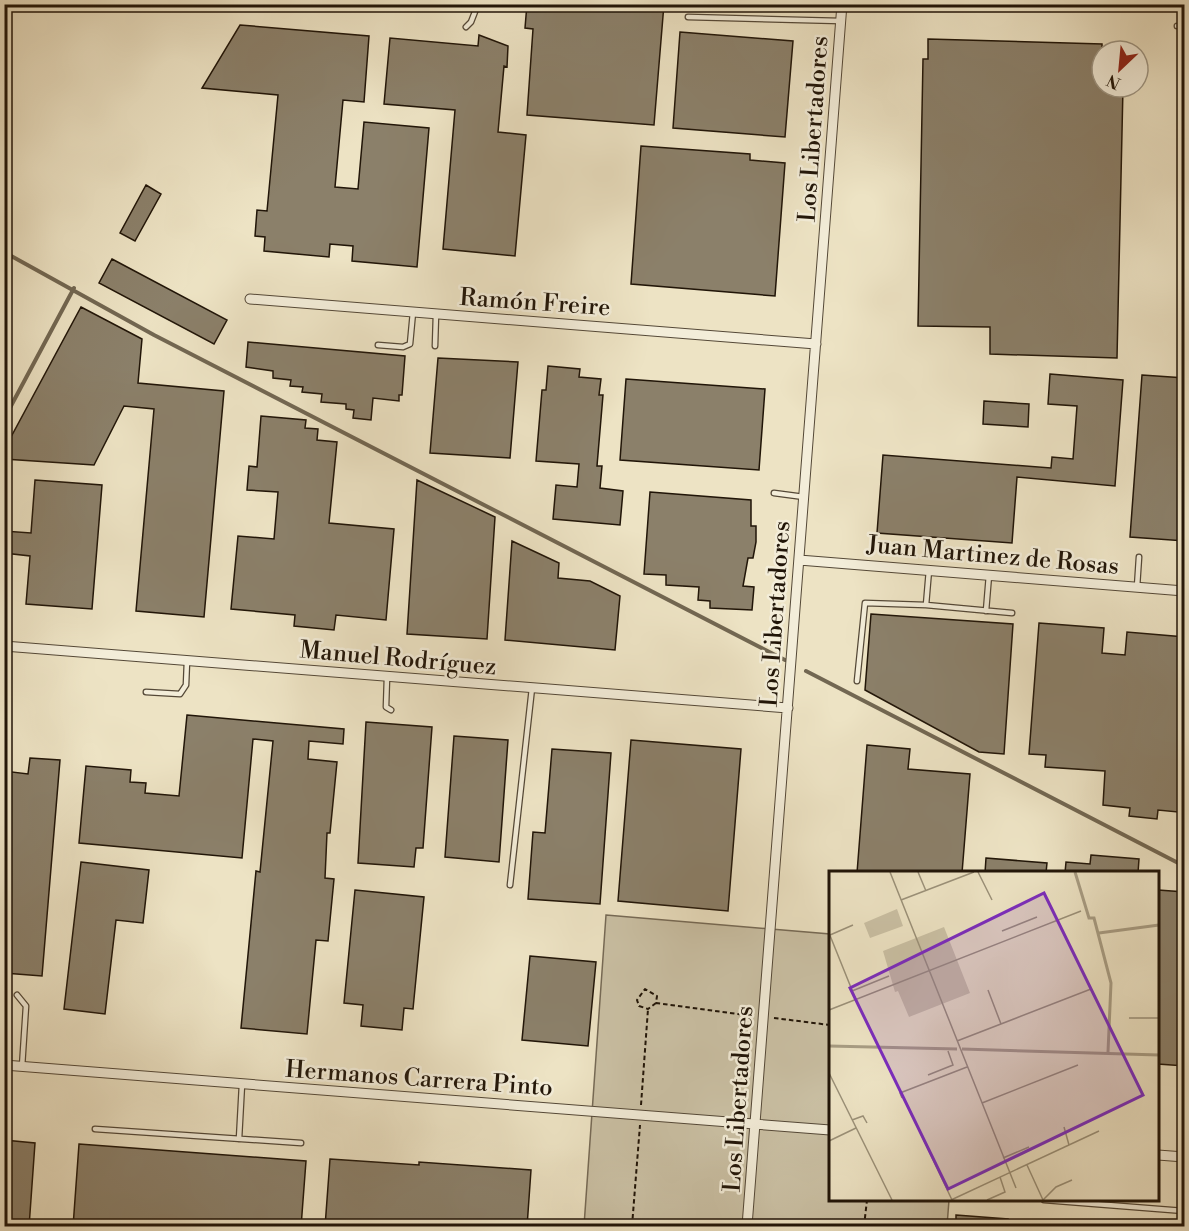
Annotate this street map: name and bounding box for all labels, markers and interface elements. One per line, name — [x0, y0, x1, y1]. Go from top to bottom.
street label: Los Libertadores — [793, 35, 835, 223]
north arrow — [1090, 39, 1150, 99]
text: N — [1103, 70, 1124, 93]
street label: Ramón Freire — [459, 283, 611, 323]
street label: Los Libertadores — [755, 520, 797, 708]
street label: Juan Martinez de Rosas — [865, 530, 1120, 582]
street label: Manuel Rodríguez — [298, 635, 498, 683]
inset map — [829, 871, 1159, 1201]
street label: Los Libertadores — [718, 1005, 760, 1193]
street label: Hermanos Carrera Pinto — [284, 1055, 554, 1103]

